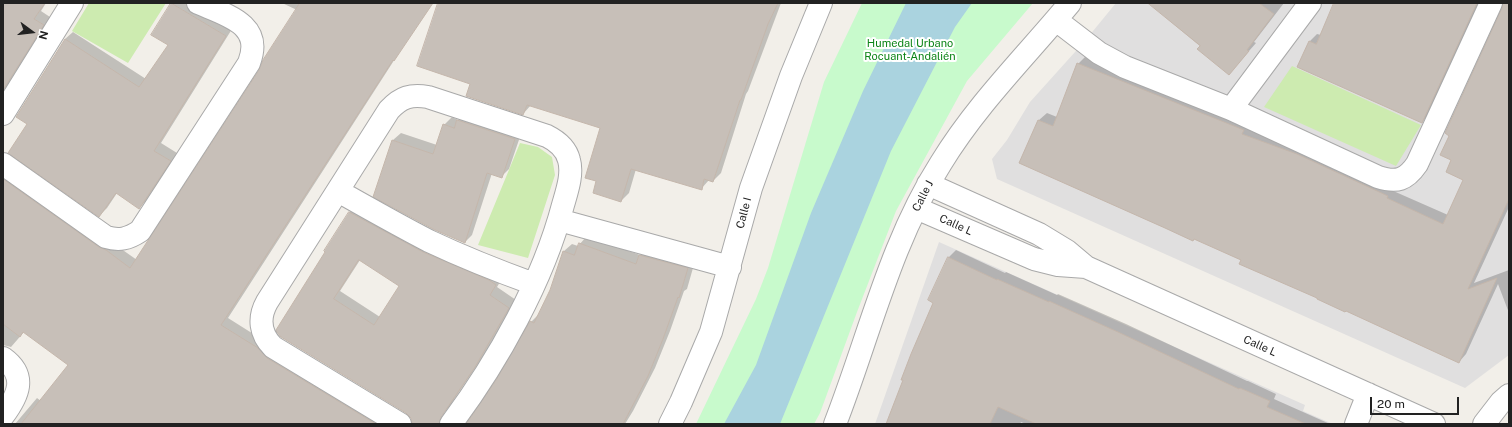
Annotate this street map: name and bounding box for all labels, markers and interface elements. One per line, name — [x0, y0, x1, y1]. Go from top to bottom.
north arrow — [12, 12, 52, 52]
text: N — [37, 29, 51, 41]
park label: Humedal Urbano Rocuant-Andalién — [864, 37, 956, 63]
street label: Calle J — [910, 178, 936, 214]
street label: Calle I — [734, 196, 754, 230]
street label: Calle L — [937, 212, 975, 238]
street label: Calle L — [1241, 333, 1279, 359]
scale bar — [1372, 389, 1461, 415]
text: 20 m — [1377, 397, 1405, 411]

